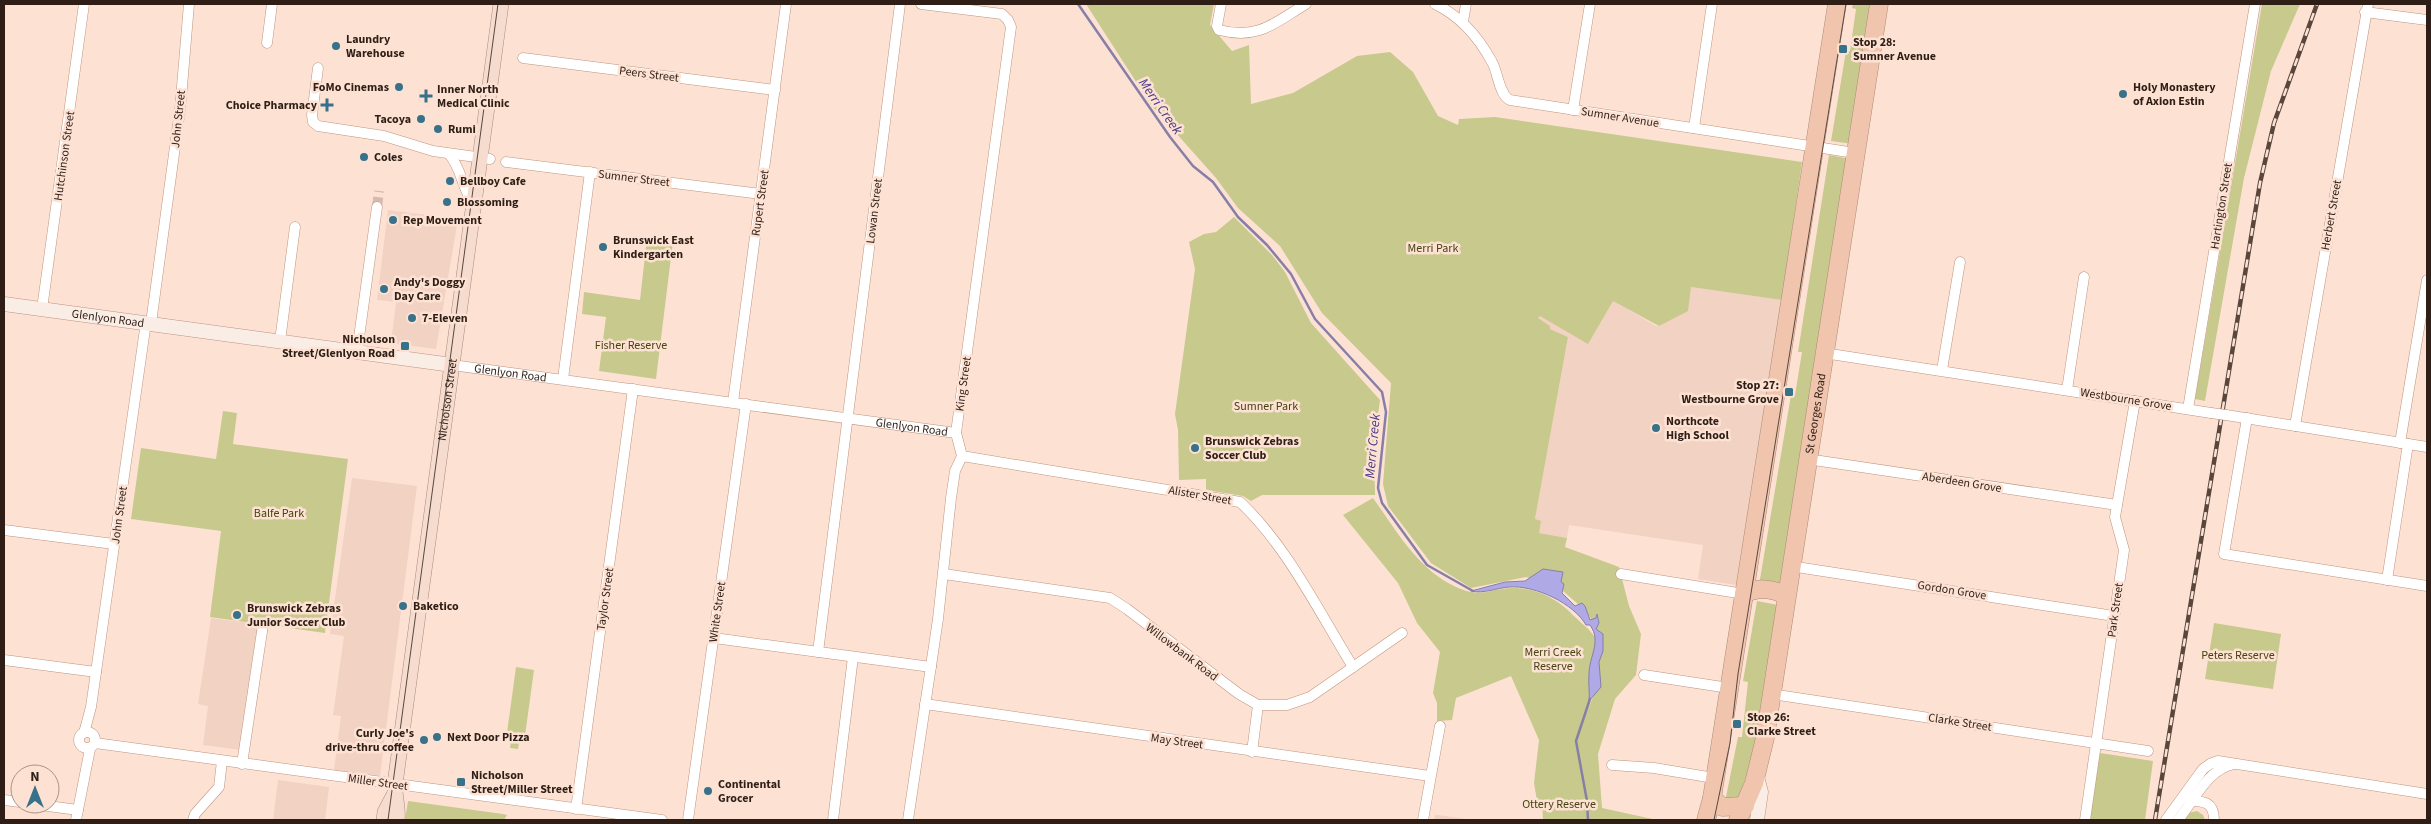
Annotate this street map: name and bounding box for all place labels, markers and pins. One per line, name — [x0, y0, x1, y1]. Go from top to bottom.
place label: Laundry Warehouse — [346, 31, 405, 62]
place label: Stop 28: Sumner Avenue — [1853, 34, 1936, 65]
marker: Laundry Warehouse — [330, 40, 342, 52]
marker: Stop 28: Sumner Avenue — [1837, 43, 1849, 55]
place label: FoMo Cinemas — [313, 79, 389, 96]
place label: Holy Monastery of Axion Estin — [2133, 79, 2216, 110]
marker: FoMo Cinemas — [393, 81, 405, 93]
place label: Inner North Medical Clinic — [437, 81, 510, 112]
marker: Holy Monastery of Axion Estin — [2117, 88, 2129, 100]
marker: Inner North Medical Clinic — [419, 89, 433, 103]
place label: Choice Pharmacy — [226, 97, 318, 114]
marker: Choice Pharmacy — [321, 99, 333, 111]
place label: Tacoya — [375, 111, 411, 128]
marker: Tacoya — [415, 113, 427, 125]
place label: Rumi — [448, 121, 476, 138]
marker: Rumi — [432, 123, 444, 135]
place label: Coles — [374, 149, 403, 166]
marker: Coles — [358, 151, 370, 163]
place label: Bellboy Cafe — [460, 173, 526, 190]
marker: Bellboy Cafe — [444, 175, 456, 187]
place label: Blossoming — [457, 194, 519, 211]
marker: Blossoming — [441, 196, 453, 208]
place label: Rep Movement — [403, 212, 482, 229]
marker: Rep Movement — [387, 214, 399, 226]
place label: Brunswick East Kindergarten — [613, 232, 694, 263]
marker: Brunswick East Kindergarten — [597, 241, 609, 253]
place label: Andy's Doggy Day Care — [393, 274, 466, 305]
marker: Andy's Doggy Day Care — [378, 283, 390, 295]
place label: 7-Eleven — [422, 310, 468, 327]
marker: 7-Eleven — [406, 312, 418, 324]
place label: Nicholson Street/Glenlyon Road — [282, 331, 395, 362]
marker: Nicholson Street/Glenlyon Road — [399, 340, 411, 352]
place label: Stop 27: Westbourne Grove — [1681, 377, 1779, 408]
marker: Stop 27: Westbourne Grove — [1783, 386, 1795, 398]
place label: Northcote High School — [1666, 413, 1730, 444]
marker: Northcote High School — [1650, 422, 1662, 434]
place label: Brunswick Zebras Soccer Club — [1205, 433, 1299, 464]
marker: Brunswick Zebras Soccer Club — [1189, 442, 1201, 454]
place label: Baketico — [413, 598, 459, 615]
place label: Brunswick Zebras Junior Soccer Club — [247, 600, 345, 631]
marker: Baketico — [397, 600, 409, 612]
marker: Brunswick Zebras Junior Soccer Club — [231, 609, 243, 621]
place label: Stop 26: Clarke Street — [1747, 709, 1816, 740]
marker: Stop 26: Clarke Street — [1731, 718, 1743, 730]
place label: Curly Joe's drive-thru coffee — [325, 725, 414, 756]
place label: Next Door Pizza — [447, 729, 530, 746]
marker: Next Door Pizza — [431, 731, 443, 743]
marker: Curly Joe's drive-thru coffee — [418, 734, 430, 746]
place label: Nicholson Street/Miller Street — [471, 767, 573, 798]
marker: Nicholson Street/Miller Street — [455, 776, 467, 788]
place label: Continental Grocer — [718, 776, 781, 807]
marker: Continental Grocer — [702, 785, 714, 797]

